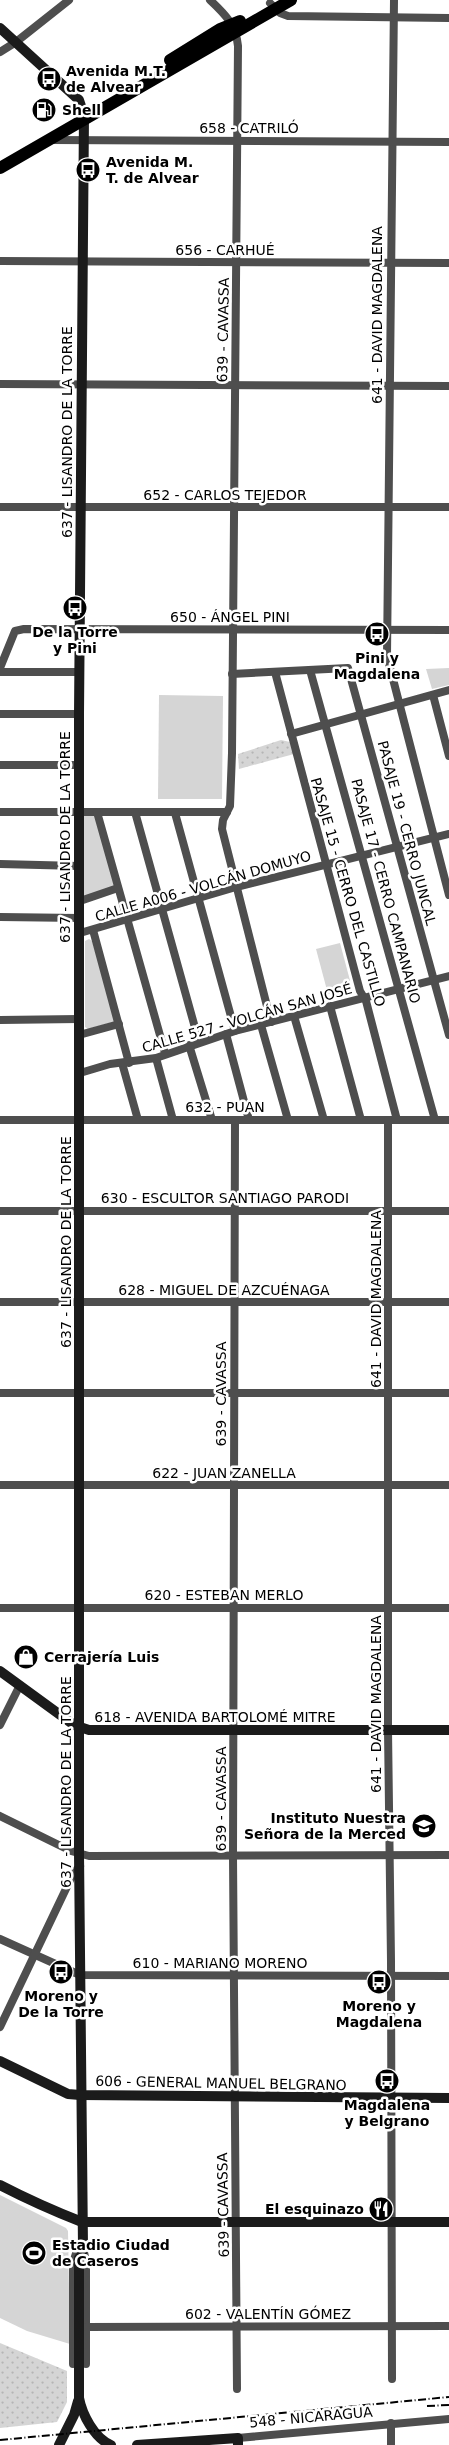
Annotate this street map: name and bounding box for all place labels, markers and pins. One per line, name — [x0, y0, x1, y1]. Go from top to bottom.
place label: Avenida M.T. de Alvear — [66, 63, 166, 95]
bus stop icon: Avenida M.T. de Alvear — [36, 66, 62, 92]
fuel station icon: Shell — [31, 97, 57, 123]
place label: Shell — [62, 102, 101, 118]
place label: Avenida M. T. de Alvear — [106, 154, 199, 186]
bus stop icon: Avenida M. T. de Alvear — [75, 157, 101, 183]
bus stop icon: De la Torre y Pini — [62, 595, 88, 621]
bus stop icon: Pini y Magdalena — [364, 621, 390, 647]
place label: De la Torre y Pini — [32, 624, 118, 656]
place label: Pini y Magdalena — [334, 650, 420, 682]
shop icon: Cerrajería Luis — [13, 1644, 39, 1670]
place label: Cerrajería Luis — [44, 1649, 159, 1665]
place label: Instituto Nuestra Señora de la Merced — [244, 1810, 406, 1842]
school or university icon: Instituto Nuestra Señora de la Merced — [411, 1813, 437, 1839]
bus stop icon: Moreno y De la Torre — [48, 1959, 74, 1985]
bus stop icon: Moreno y Magdalena — [366, 1969, 392, 1995]
place label: Moreno y De la Torre — [18, 1988, 104, 2020]
place label: Moreno y Magdalena — [336, 1998, 422, 2030]
bus stop icon: Magdalena y Belgrano — [374, 2068, 400, 2094]
place label: Magdalena y Belgrano — [344, 2097, 430, 2129]
restaurant icon: El esquinazo — [368, 2196, 394, 2222]
place label: El esquinazo — [265, 2201, 364, 2217]
place label: Estadio Ciudad de Caseros — [52, 2237, 170, 2269]
sports icon: Estadio Ciudad de Caseros — [21, 2240, 47, 2266]

